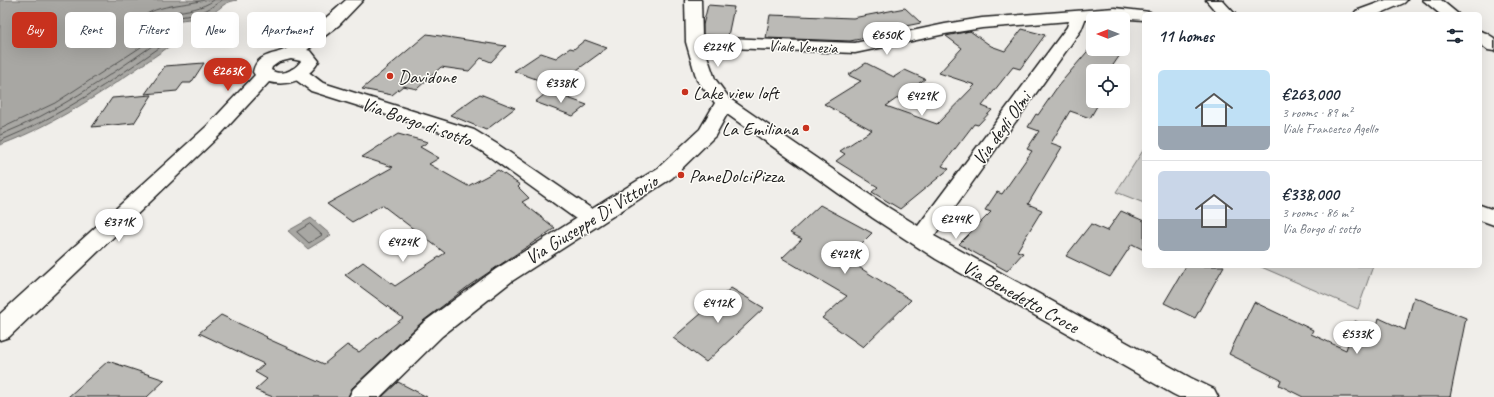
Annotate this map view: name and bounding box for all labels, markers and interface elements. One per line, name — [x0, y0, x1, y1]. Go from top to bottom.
chip: Buy — [12, 12, 57, 48]
chip: Rent — [65, 12, 116, 48]
chip: Filters — [124, 12, 183, 48]
chip: New — [191, 12, 239, 48]
chip: Apartment — [247, 12, 326, 48]
north arrow — [1086, 12, 1130, 56]
map controls — [1086, 12, 1130, 108]
pin: €650K — [859, 22, 915, 56]
icon: filters — [1444, 25, 1466, 47]
text: 11 homes — [1158, 26, 1214, 47]
text: €650K — [872, 27, 902, 43]
pin: €224K — [690, 34, 746, 68]
street label: Viale Venezia — [768, 36, 839, 58]
text: €224K — [703, 39, 733, 55]
pin: €263K — [200, 58, 256, 92]
text: €263K — [213, 63, 243, 79]
button: locate — [1086, 64, 1130, 108]
place label: Davidone — [398, 65, 457, 89]
pin: €338K — [533, 70, 589, 104]
marker: Davidone — [385, 71, 395, 81]
text: €338K — [546, 75, 576, 91]
place label: Lake view loft — [693, 81, 780, 105]
pin: €429K — [894, 83, 950, 117]
text: €263,000 — [1282, 84, 1339, 105]
street label: Via degli Olmi — [967, 85, 1038, 170]
icon: home — [1190, 86, 1238, 134]
marker: Lake view loft — [680, 87, 690, 97]
text: €429K — [907, 88, 937, 104]
street label: Via Borgo di sotto — [359, 92, 476, 152]
text: 3 rooms · 89 m² — [1282, 105, 1352, 121]
place label: La Emiliana — [722, 117, 799, 141]
text: Viale Francesco Agello — [1282, 121, 1378, 137]
marker: La Emiliana — [801, 123, 811, 133]
place label: PaneDolciPizza — [689, 164, 786, 188]
street label: Via Giuseppe Di Vittorio — [521, 168, 664, 270]
marker: PaneDolciPizza — [676, 170, 686, 180]
text: €338,000 — [1282, 184, 1339, 205]
icon: home — [1190, 187, 1238, 235]
text: 3 rooms · 86 m² — [1282, 205, 1352, 221]
pin: €244K — [928, 206, 984, 240]
pin: €371K — [91, 209, 147, 243]
text: €244K — [941, 211, 971, 227]
text: €371K — [104, 214, 134, 230]
text: Via Borgo di sotto — [1282, 221, 1360, 237]
pin: €424K — [375, 229, 431, 263]
text: €424K — [388, 234, 418, 250]
pin: €429K — [817, 241, 873, 275]
text: €429K — [830, 246, 860, 262]
street label: Via Benedetto Croce — [958, 255, 1084, 340]
pin: €412K — [690, 290, 746, 324]
text: €412K — [703, 295, 733, 311]
pin: €533K — [1329, 321, 1385, 355]
text: €533K — [1342, 326, 1372, 342]

